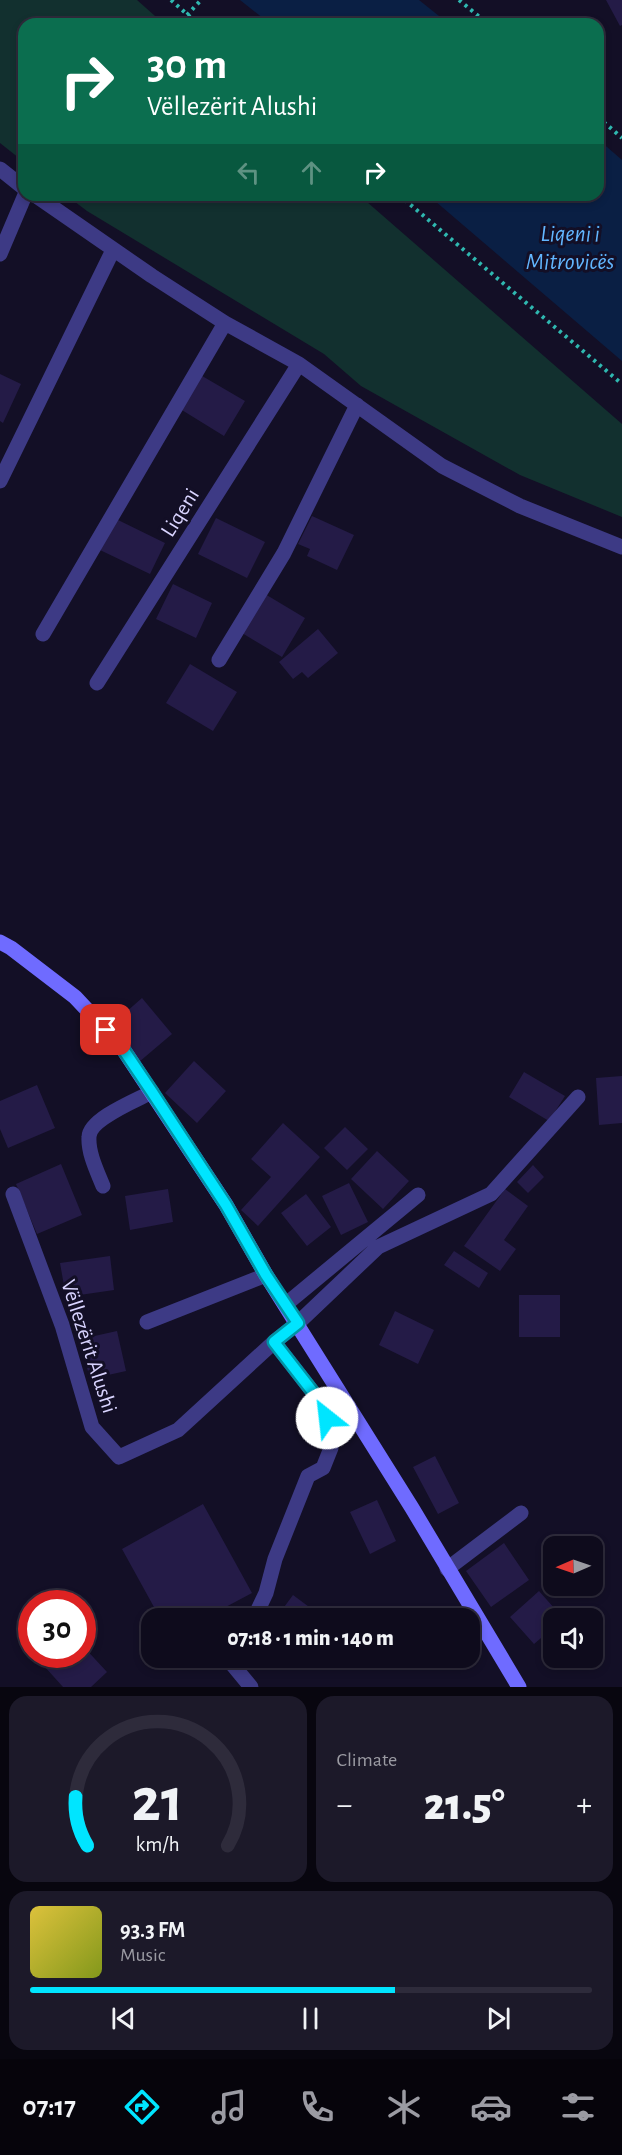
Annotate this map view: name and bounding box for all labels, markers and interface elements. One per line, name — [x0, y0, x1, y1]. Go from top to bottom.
icon: right — [48, 42, 126, 120]
text: 30 m — [147, 44, 227, 86]
text: Vëllezërit Alushi — [147, 93, 317, 120]
icon: left — [232, 156, 265, 189]
icon: ahead — [295, 156, 328, 189]
icon: right — [358, 156, 391, 189]
water label: Liqeni i Mitrovicës — [526, 222, 615, 274]
street label: Liqeni — [157, 484, 203, 541]
pin — [80, 1004, 131, 1055]
icon: arrive — [89, 1013, 122, 1046]
street label: Vëllezërit Alushi — [57, 1277, 121, 1416]
position arrow — [295, 1386, 359, 1450]
north arrow — [543, 1536, 603, 1596]
map controls — [543, 1536, 603, 1668]
speed limit sign: 30 — [18, 1590, 96, 1668]
button: sound — [543, 1608, 603, 1668]
text: 07:18 · 1 min · 140 m — [227, 1627, 394, 1649]
text: Climate — [337, 1750, 397, 1770]
text: 21 — [132, 1770, 184, 1832]
text: 21.5° — [424, 1783, 505, 1828]
text: − — [337, 1789, 352, 1822]
text: + — [576, 1789, 592, 1822]
text: km/h — [136, 1834, 180, 1855]
text: 93.3 FM — [120, 1919, 185, 1941]
text: Music — [120, 1945, 166, 1965]
icon: previous — [107, 2002, 140, 2035]
icon: pause — [294, 2002, 327, 2035]
icon: next — [482, 2002, 515, 2035]
icon: directions — [121, 2086, 163, 2128]
icon: music — [208, 2086, 250, 2128]
icon: phone — [296, 2086, 338, 2128]
icon: climate — [383, 2086, 425, 2128]
icon: car — [470, 2086, 512, 2128]
icon: filters — [557, 2086, 599, 2128]
text: 07:17 — [23, 2093, 76, 2120]

